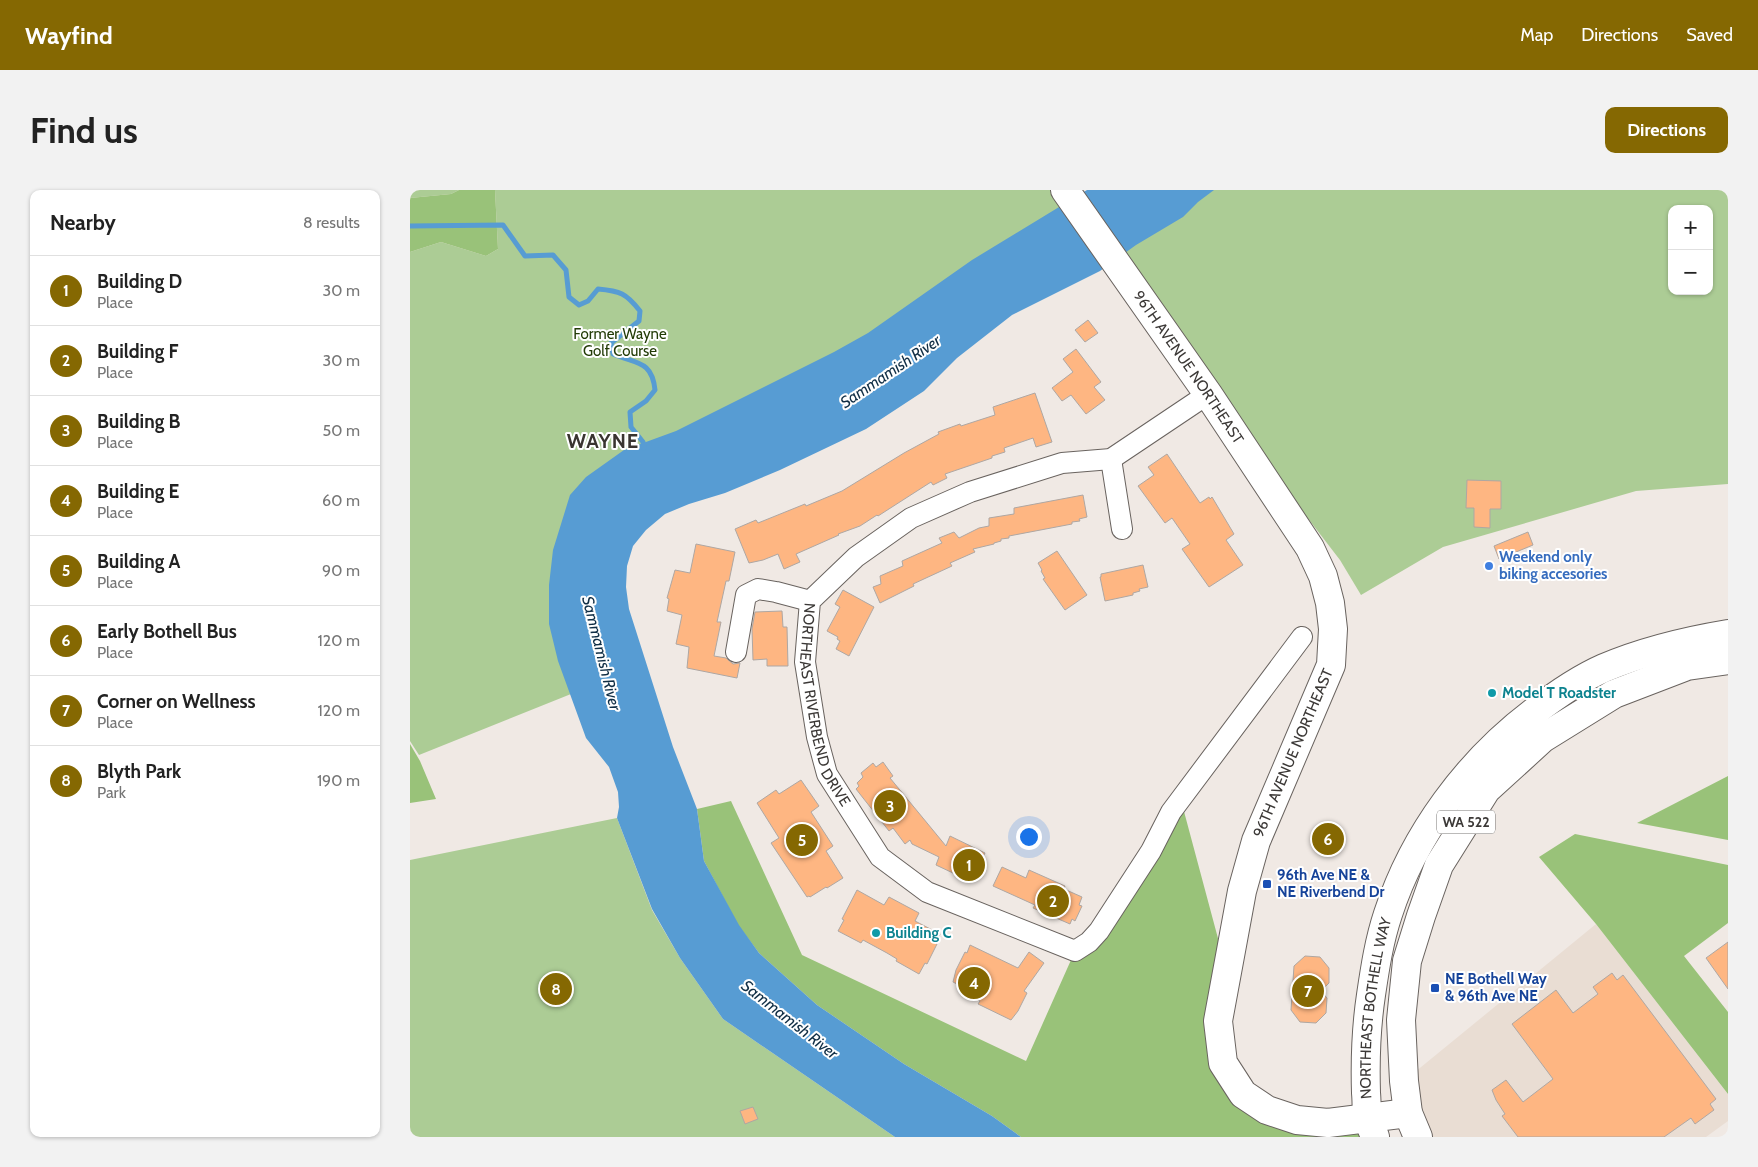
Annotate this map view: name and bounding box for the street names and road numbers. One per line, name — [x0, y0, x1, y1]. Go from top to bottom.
street label: 96TH AVENUE NORTHEAST — [1129, 287, 1247, 447]
street label: NORTHEAST RIVERBEND DRIVE — [796, 602, 854, 810]
street label: 96TH AVENUE NORTHEAST — [1249, 666, 1337, 840]
road number: WA 522 — [1437, 810, 1495, 834]
street label: NORTHEAST BOTHELL WAY — [1357, 915, 1395, 1100]

